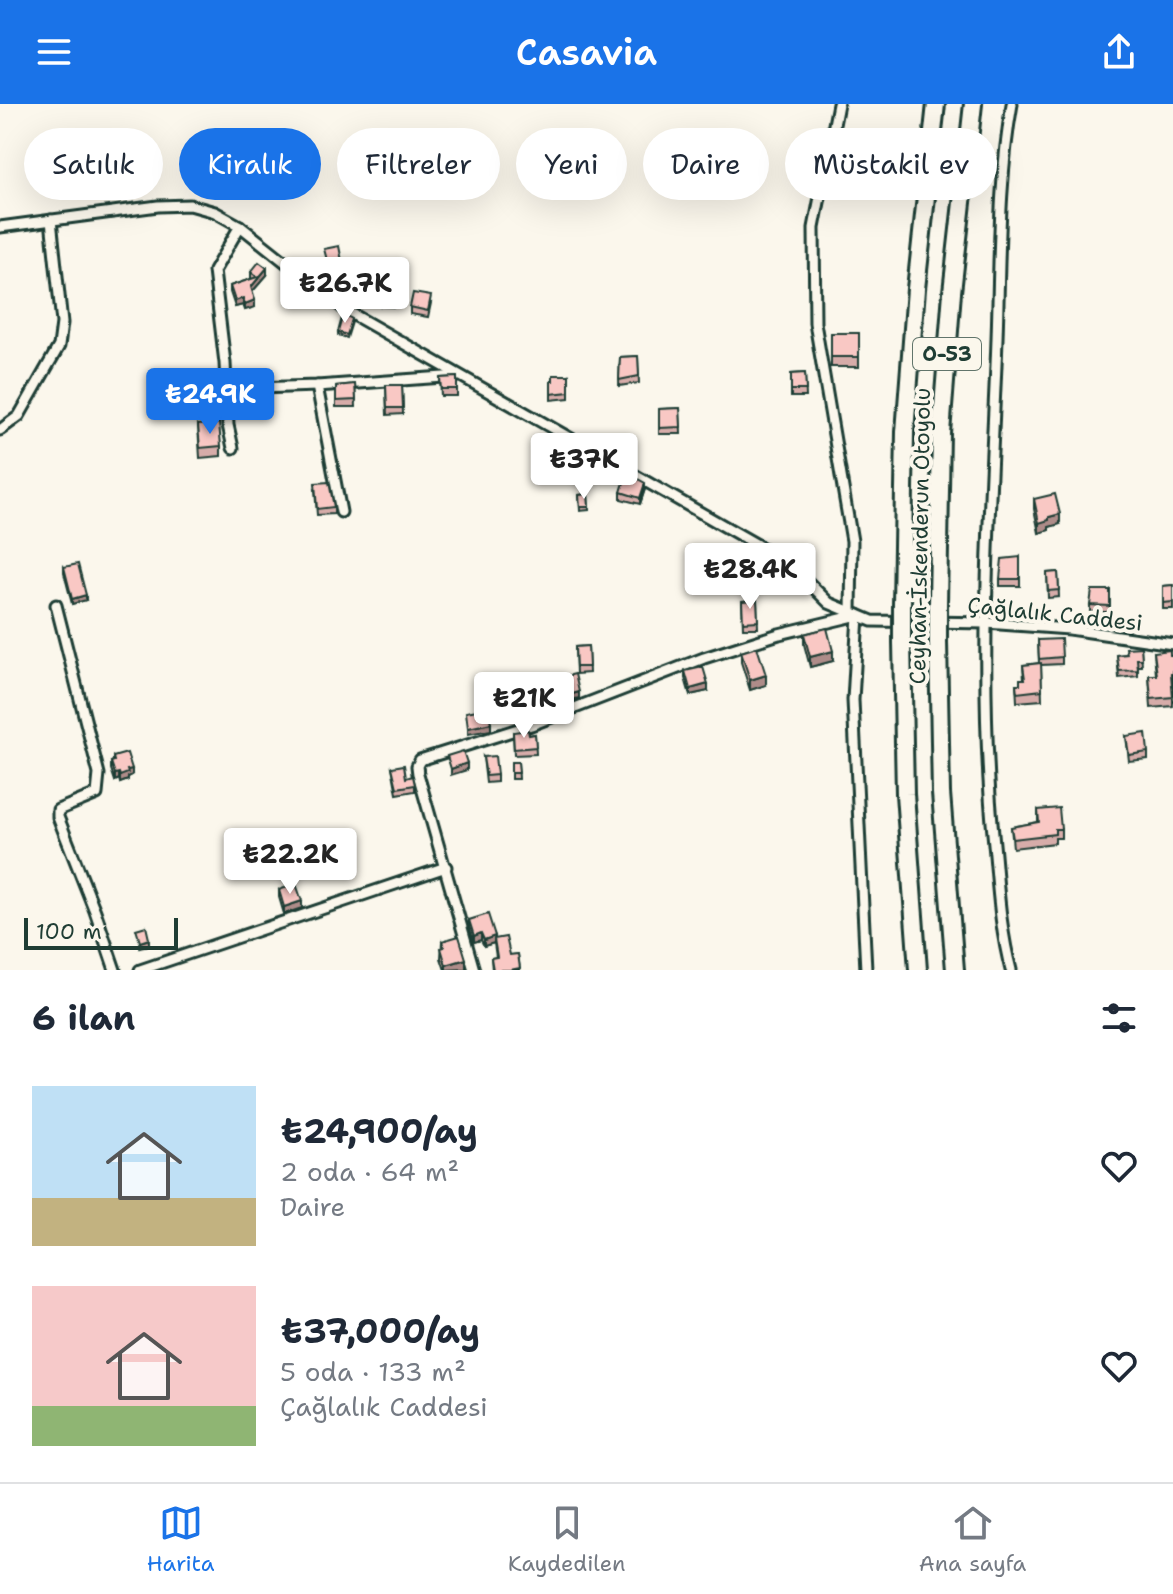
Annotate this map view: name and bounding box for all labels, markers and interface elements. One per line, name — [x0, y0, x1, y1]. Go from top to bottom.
text: Casavia — [516, 28, 657, 77]
icon: menu — [32, 30, 76, 74]
icon: share — [1097, 30, 1141, 74]
chip: Satılık — [24, 128, 163, 200]
chip: Kiralık — [179, 128, 321, 200]
chip: Filtreler — [337, 128, 500, 200]
chip: Yeni — [516, 128, 627, 200]
chip: Daire — [643, 128, 769, 200]
chip: Müstakil ev — [785, 128, 997, 200]
pin: ₺26.7K — [280, 257, 410, 325]
text: ₺26.7K — [298, 265, 392, 300]
road number: O-53 — [913, 338, 981, 370]
pin: ₺24.9K — [145, 368, 275, 436]
text: ₺24.9K — [164, 376, 256, 411]
street label: Ceyhan-İskenderun Otoyolu — [903, 387, 937, 685]
pin: ₺37K — [537, 433, 631, 501]
text: ₺37K — [549, 441, 619, 476]
pin: ₺28.4K — [685, 543, 815, 611]
text: ₺28.4K — [703, 551, 797, 586]
street label: Çağlalık Caddesi — [966, 590, 1144, 638]
pin: ₺21K — [477, 672, 571, 740]
text: ₺21K — [492, 680, 556, 715]
pin: ₺22.2K — [225, 828, 355, 896]
text: ₺22.2K — [242, 836, 338, 871]
scale bar — [24, 914, 178, 950]
text: 100 m — [36, 917, 102, 946]
text: 6 ilan — [32, 995, 135, 1041]
icon: filters — [1097, 996, 1141, 1040]
text: ₺24,900/ay — [280, 1108, 478, 1154]
icon: home — [96, 1118, 192, 1214]
icon: heart — [1097, 1144, 1141, 1188]
text: 2 oda · 64 m² — [280, 1154, 459, 1189]
text: Daire — [280, 1189, 345, 1224]
text: ₺37,000/ay — [280, 1308, 480, 1354]
icon: home — [96, 1318, 192, 1414]
icon: heart — [1097, 1344, 1141, 1388]
text: 5 oda · 133 m² — [280, 1354, 466, 1389]
text: Çağlalık Caddesi — [280, 1389, 488, 1424]
tab: Harita — [147, 1501, 214, 1578]
tab: Kaydedilen — [508, 1501, 625, 1578]
tab: Ana sayfa — [919, 1501, 1026, 1578]

